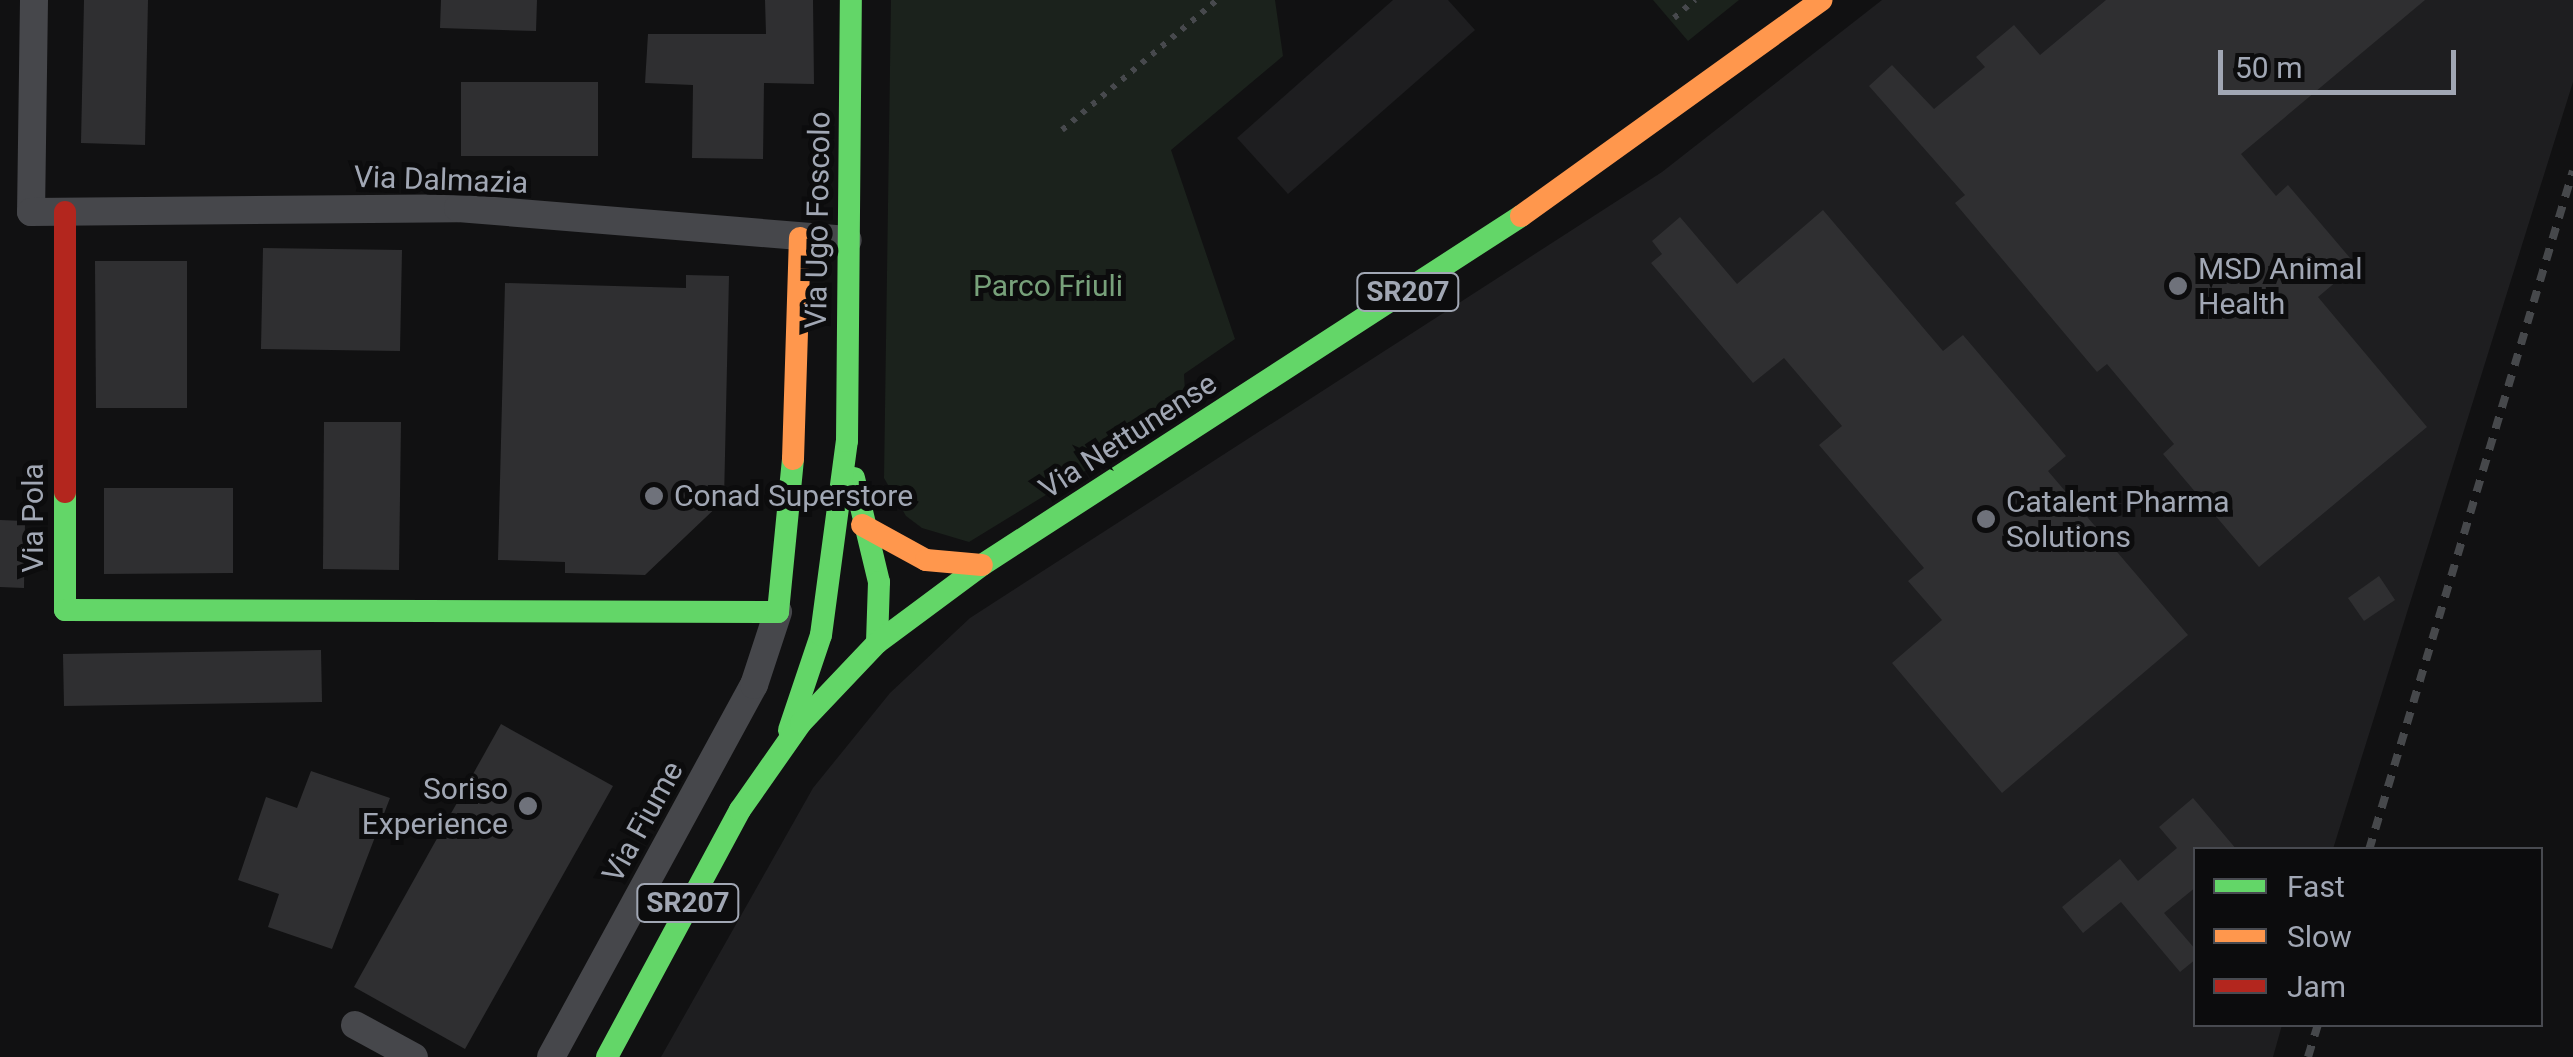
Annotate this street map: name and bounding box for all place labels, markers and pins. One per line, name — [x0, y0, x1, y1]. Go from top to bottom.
place label: MSD Animal Health — [2198, 251, 2362, 322]
marker: MSD Animal Health — [2167, 275, 2189, 297]
place label: Conad Superstore — [674, 478, 913, 514]
place label: Catalent Pharma Solutions — [2006, 484, 2230, 554]
marker: Conad Superstore — [643, 485, 665, 507]
marker: Catalent Pharma Solutions — [1975, 508, 1997, 530]
place label: Soriso Experience — [362, 771, 508, 842]
marker: Soriso Experience — [517, 795, 539, 817]

